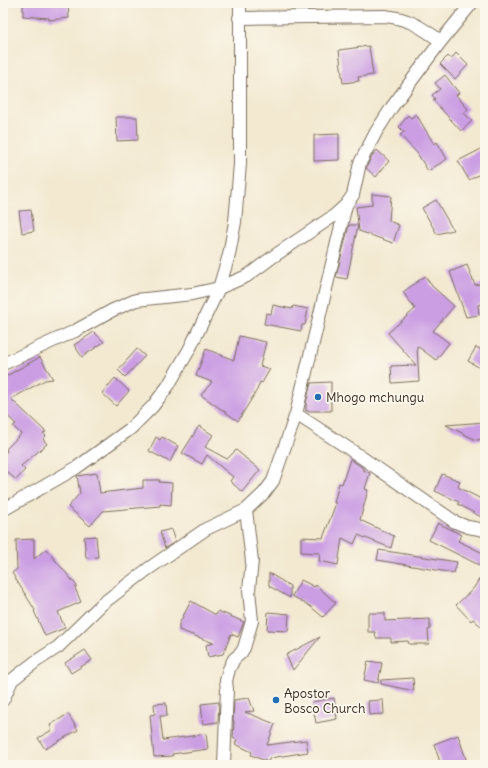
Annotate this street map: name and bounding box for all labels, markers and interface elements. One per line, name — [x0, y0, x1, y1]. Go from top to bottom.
place label: Mhogo mchungu — [326, 389, 425, 406]
marker: Mhogo mchungu — [313, 392, 323, 402]
place label: Apostor Bosco Church — [284, 685, 366, 717]
marker: Apostor Bosco Church — [271, 695, 281, 705]

